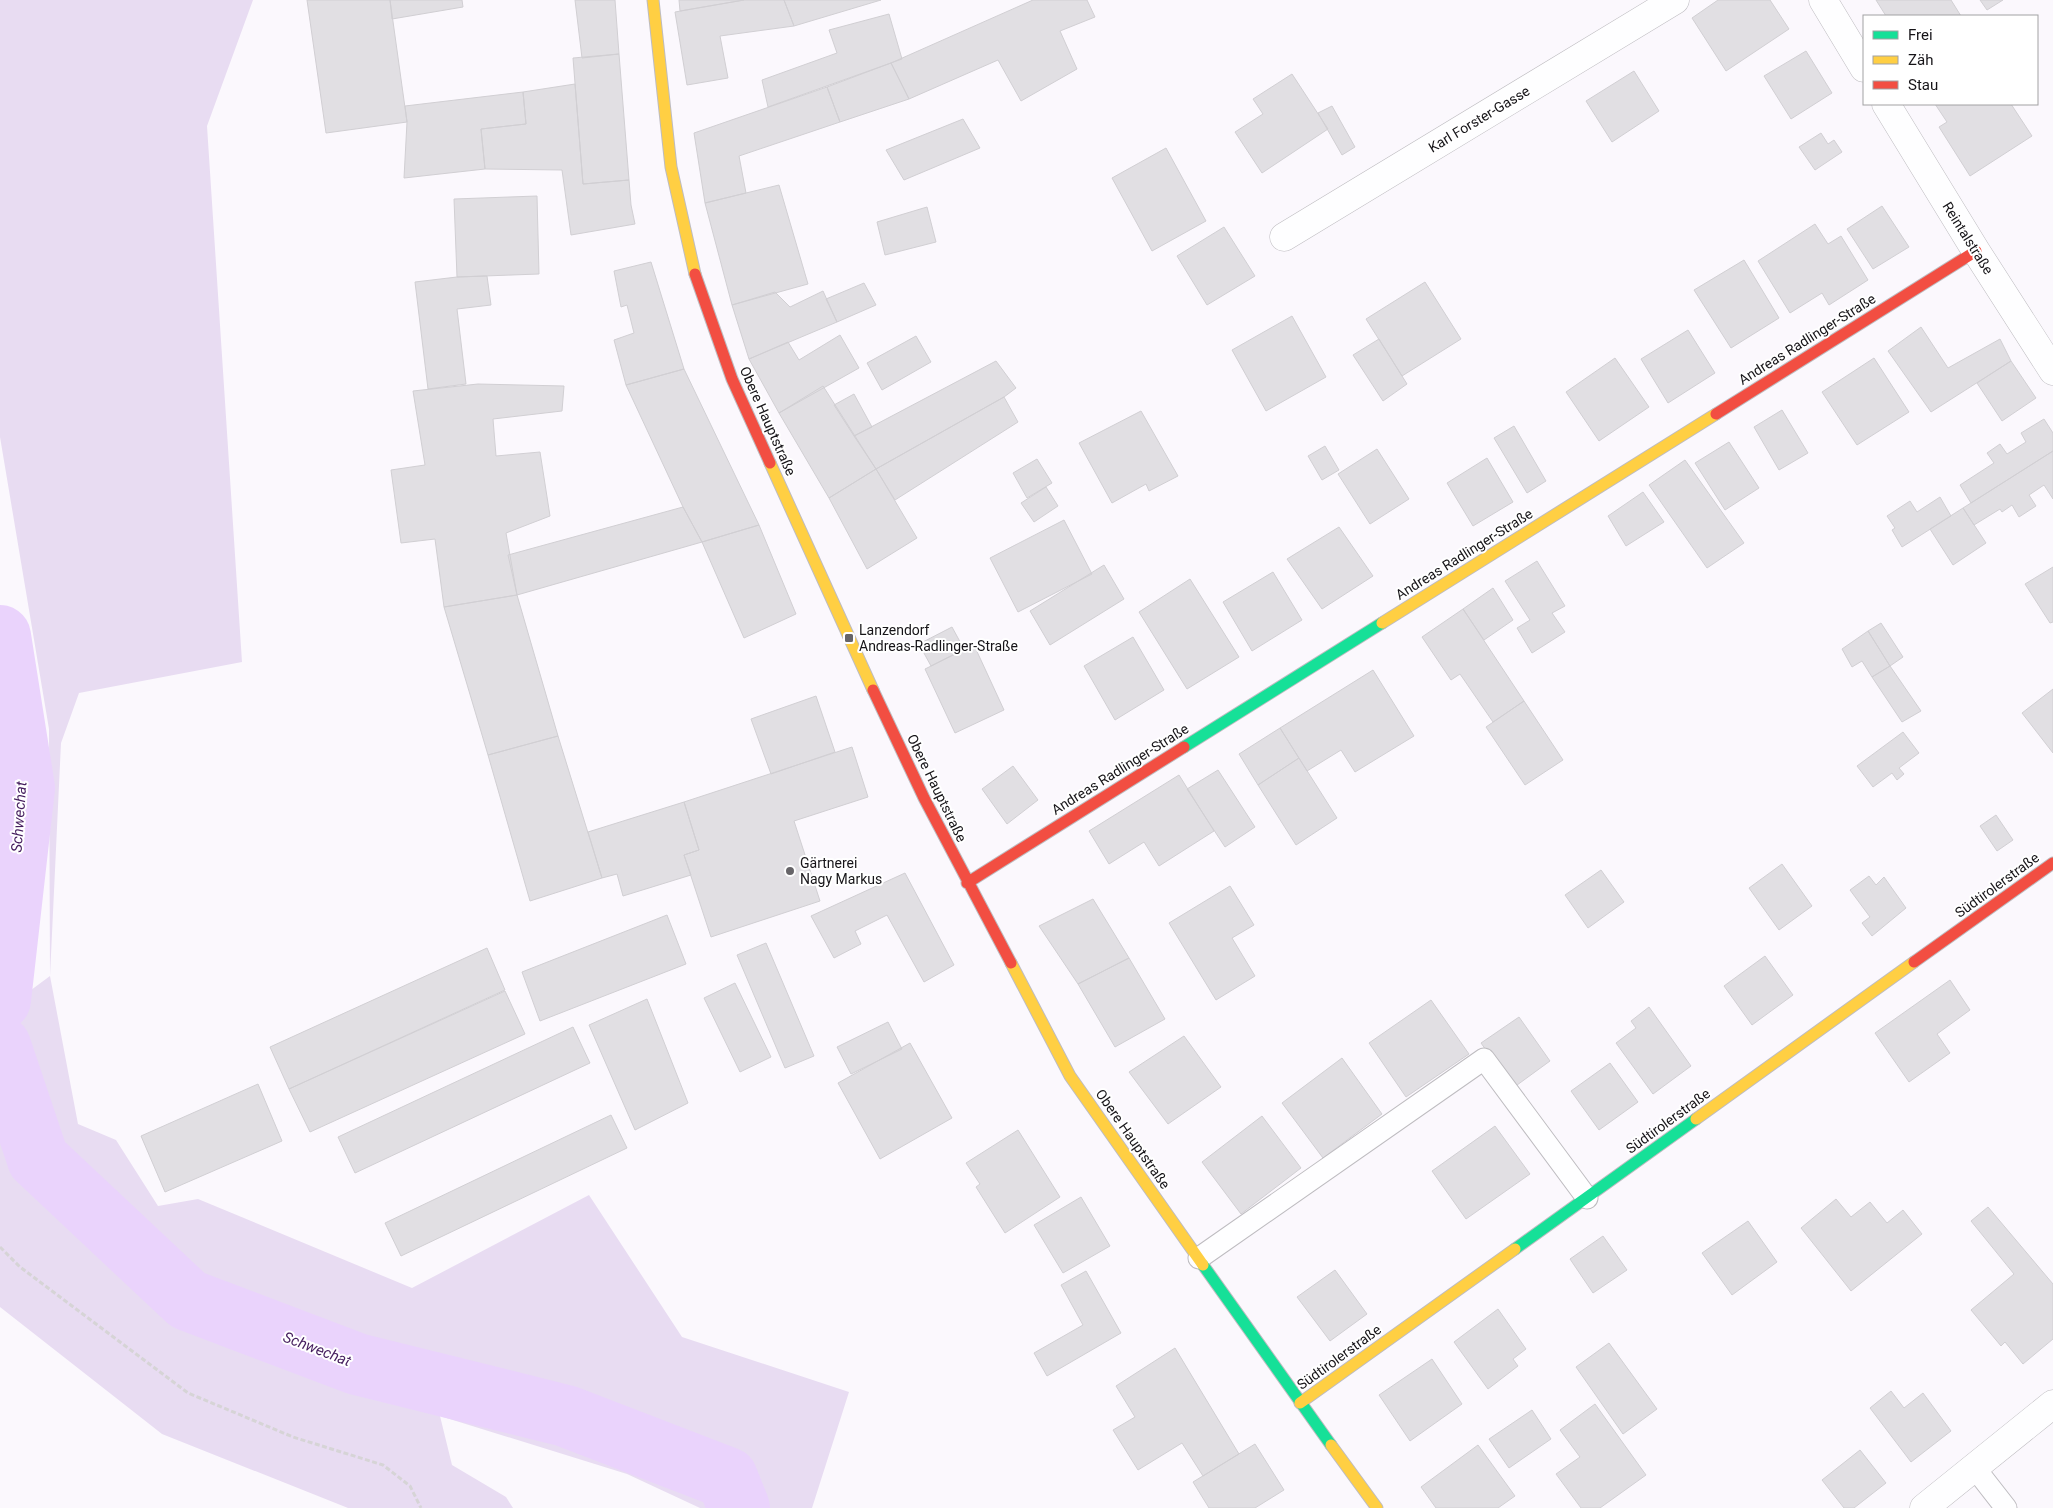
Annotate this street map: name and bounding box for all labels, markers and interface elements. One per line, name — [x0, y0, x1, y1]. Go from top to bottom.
legend — [1863, 15, 2038, 105]
text: Frei — [1908, 26, 1933, 44]
text: Zäh — [1908, 51, 1933, 69]
text: Stau — [1908, 76, 1938, 94]
street label: Karl Forster-Gasse — [1425, 82, 1533, 156]
street label: Reintalstraße — [1939, 199, 1997, 277]
street label: Andreas Radlinger-Straße — [1736, 290, 1878, 388]
street label: Obere Hauptstraße — [737, 364, 799, 478]
street label: Andreas Radlinger-Straße — [1393, 505, 1535, 603]
place label: Lanzendorf Andreas-Radlinger-Straße — [859, 622, 1018, 654]
marker: Lanzendorf Andreas-Radlinger-Straße — [843, 632, 855, 644]
street label: Andreas Radlinger-Straße — [1049, 720, 1191, 818]
street label: Obere Hauptstraße — [904, 732, 970, 844]
water label: Schwechat — [8, 781, 30, 853]
street label: Südtirolerstraße — [1952, 849, 2042, 921]
place label: Gärtnerei Nagy Markus — [800, 855, 882, 887]
marker: Gärtnerei Nagy Markus — [784, 865, 796, 877]
street label: Südtirolerstraße — [1623, 1085, 1713, 1157]
street label: Obere Hauptstraße — [1093, 1086, 1173, 1192]
street label: Südtirolerstraße — [1294, 1321, 1384, 1393]
water label: Schwechat — [281, 1328, 354, 1370]

